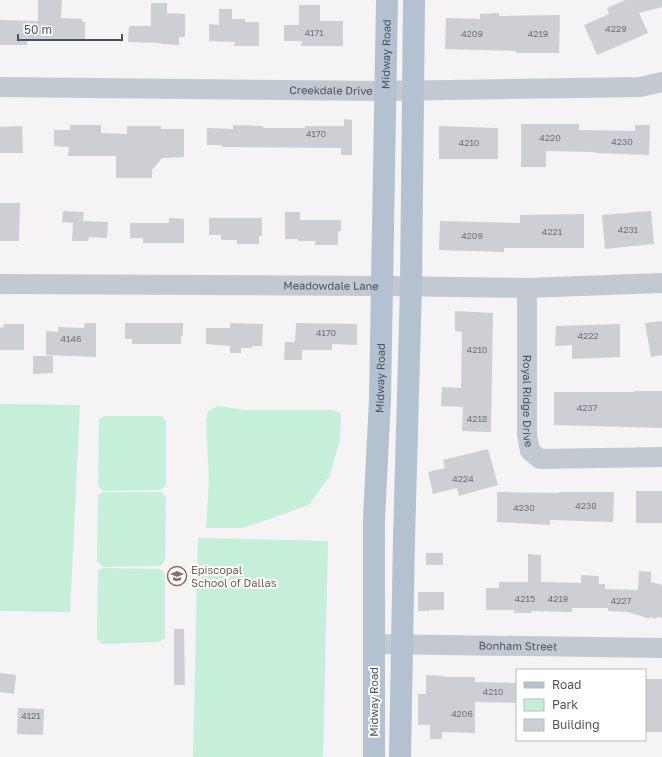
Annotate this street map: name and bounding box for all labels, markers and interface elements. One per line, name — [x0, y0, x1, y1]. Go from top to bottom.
scale bar — [18, 16, 122, 42]
street label: Midway Road — [378, 19, 393, 89]
text: 50 m — [24, 22, 52, 37]
house number: 4229 — [605, 23, 627, 34]
house number: 4171 — [305, 27, 324, 38]
house number: 4209 — [461, 28, 483, 39]
house number: 4219 — [528, 28, 548, 39]
street label: Creekdale Drive — [289, 83, 373, 97]
house number: 4170 — [306, 128, 327, 139]
house number: 4220 — [539, 132, 561, 143]
house number: 4230 — [611, 136, 633, 147]
house number: 4210 — [459, 137, 480, 148]
house number: 4231 — [618, 224, 639, 235]
house number: 4221 — [542, 226, 563, 237]
house number: 4209 — [461, 230, 483, 241]
street label: Meadowdale Lane — [283, 278, 379, 292]
house number: 4170 — [316, 327, 337, 338]
house number: 4222 — [577, 330, 599, 341]
house number: 4146 — [61, 333, 81, 344]
street label: Midway Road — [372, 343, 387, 413]
house number: 4210 — [467, 344, 488, 355]
street label: Royal Ridge Drive — [521, 355, 536, 448]
house number: 4237 — [577, 402, 598, 413]
house number: 4218 — [467, 413, 487, 424]
house number: 4224 — [452, 473, 474, 484]
house number: 4238 — [575, 500, 597, 511]
house number: 4230 — [513, 502, 535, 513]
place label: Episcopal School of Dallas — [191, 563, 277, 589]
school or university icon: Episcopal School of Dallas — [166, 565, 188, 587]
house number: 4215 — [515, 593, 535, 604]
house number: 4219 — [548, 593, 568, 604]
house number: 4227 — [611, 595, 632, 606]
street label: Bonham Street — [478, 638, 558, 653]
street label: Midway Road — [367, 667, 380, 737]
legend — [516, 669, 646, 741]
text: Road — [552, 677, 581, 692]
house number: 4210 — [483, 686, 504, 697]
text: Park — [552, 697, 578, 712]
house number: 4206 — [451, 708, 473, 719]
house number: 4121 — [21, 710, 41, 721]
text: Building — [552, 717, 600, 732]

